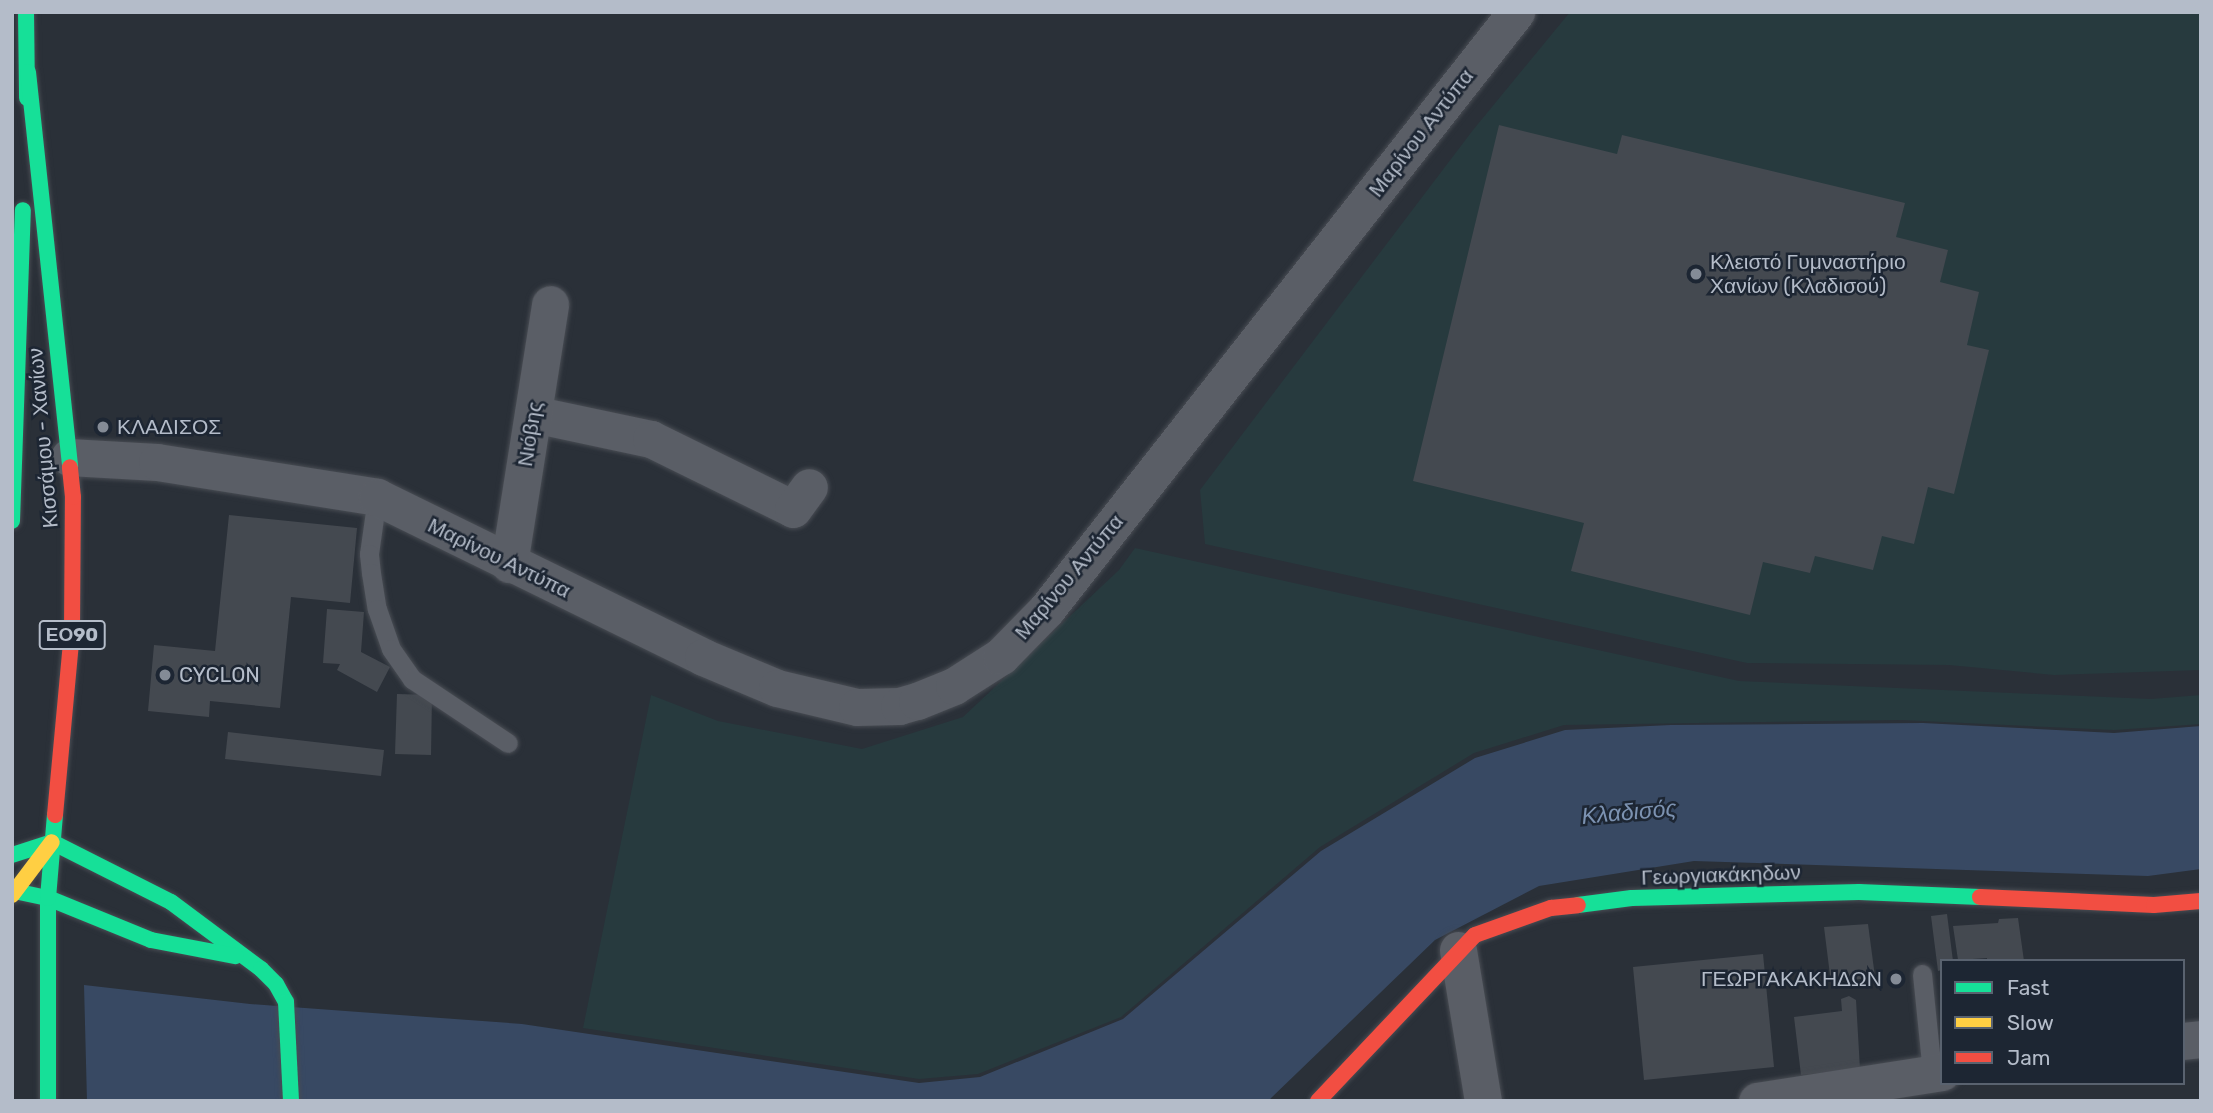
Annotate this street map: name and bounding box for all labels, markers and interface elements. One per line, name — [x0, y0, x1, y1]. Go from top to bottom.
street label: Μαρίνου Αντύπα — [1363, 64, 1479, 202]
place label: Κλειστό Γυμναστήριο Χανίων (Κλαδισού) — [1710, 249, 1906, 299]
marker: Κλειστό Γυμναστήριο Χανίων (Κλαδισού) — [1688, 266, 1704, 282]
street label: Κισσάμου - Χανίων — [23, 347, 63, 529]
street label: Νιόβης — [512, 400, 548, 468]
place label: ΚΛΑΔΙΣΟΣ — [117, 414, 221, 440]
marker: ΚΛΑΔΙΣΟΣ — [95, 419, 111, 435]
street label: Μαρίνου Αντύπα — [1009, 509, 1129, 645]
street label: Μαρίνου Αντύπα — [424, 513, 574, 603]
road number: ΕΟ90 — [37, 620, 107, 650]
place label: CYCLON — [179, 662, 260, 688]
marker: CYCLON — [157, 667, 173, 683]
water label: Κλαδισός — [1580, 794, 1678, 830]
street label: Γεωργιακάκηδων — [1641, 860, 1801, 890]
legend — [1940, 959, 2185, 1085]
place label: ΓΕΩΡΓΑΚΑΚΗΔΩΝ — [1701, 966, 1882, 992]
marker: ΓΕΩΡΓΑΚΑΚΗΔΩΝ — [1888, 971, 1904, 987]
text: Fast — [2007, 975, 2049, 1000]
text: Slow — [2007, 1010, 2054, 1035]
text: Jam — [2007, 1045, 2051, 1070]

